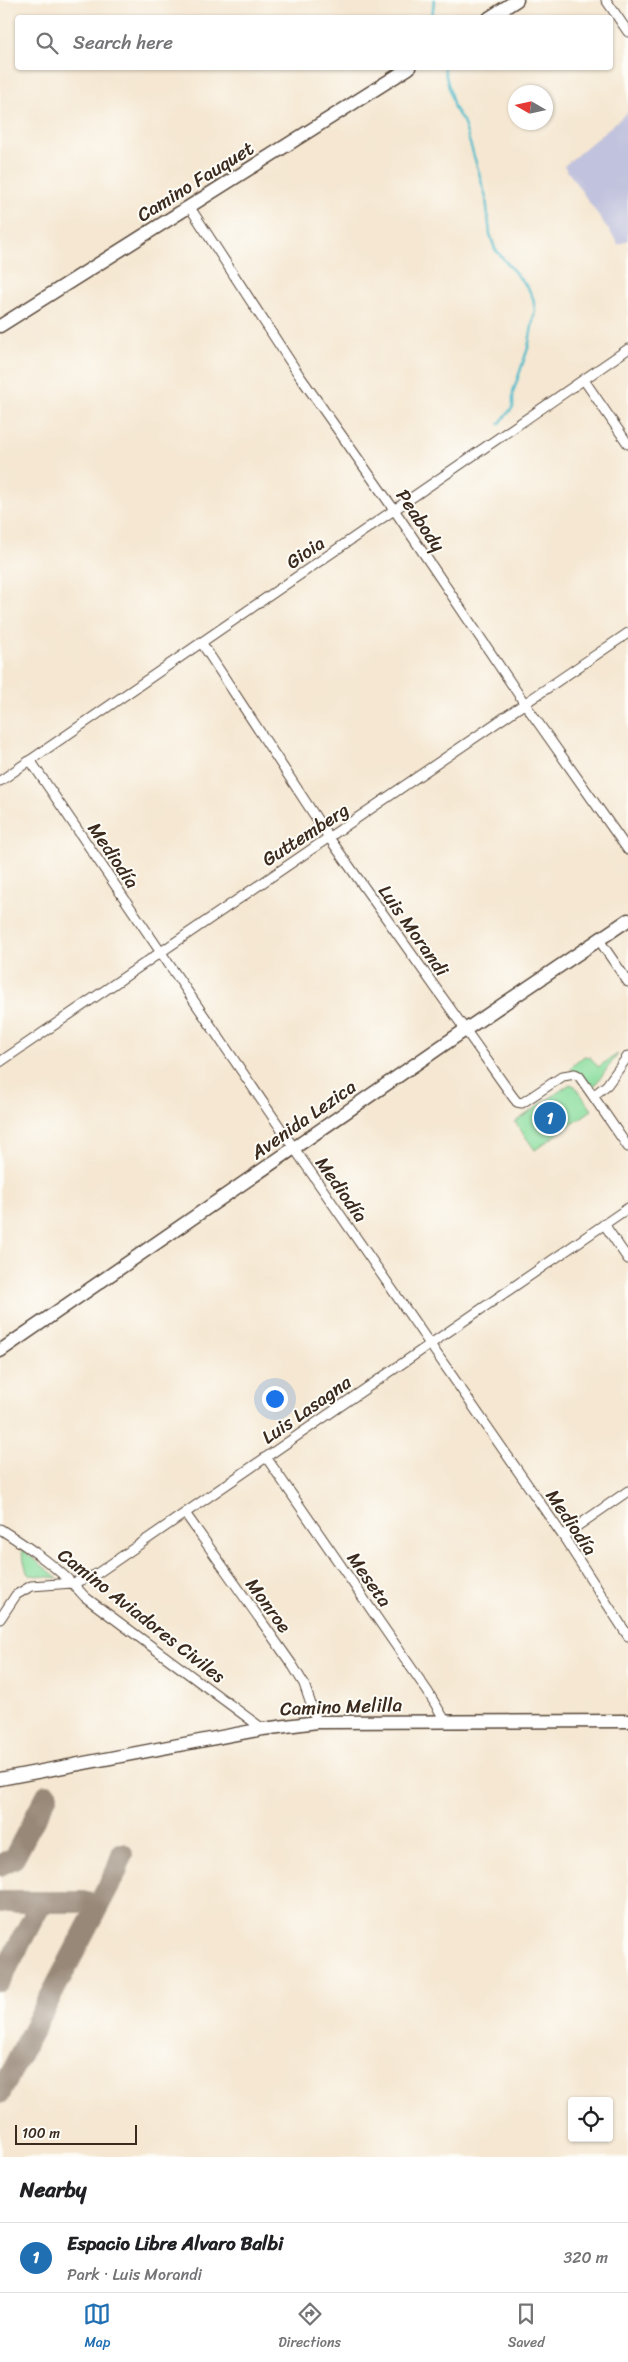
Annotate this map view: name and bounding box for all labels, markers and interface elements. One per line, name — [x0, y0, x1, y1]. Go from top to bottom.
search box — [15, 15, 613, 70]
text: Search here — [73, 26, 173, 59]
icon: search — [33, 29, 61, 57]
north arrow — [508, 85, 553, 130]
street label: Camino Fauquet — [130, 132, 261, 231]
street label: Peabody — [387, 482, 454, 559]
street label: Gioia — [279, 527, 332, 578]
street label: Guttemberg — [255, 793, 356, 875]
street label: Mediodía — [79, 815, 148, 896]
street label: Luis Morandi — [370, 877, 458, 984]
street label: Avenida Lezica — [243, 1070, 363, 1169]
pin: 1 — [534, 1099, 566, 1137]
street label: Mediodía — [307, 1149, 377, 1230]
street label: Luis Lasagna — [254, 1366, 359, 1453]
your location — [262, 1386, 288, 1412]
street label: Mediodía — [537, 1482, 606, 1563]
street label: Camino Aviadores Civiles — [50, 1539, 233, 1692]
street label: Meseta — [338, 1545, 401, 1614]
street label: Monroe — [237, 1571, 300, 1640]
street label: Camino Melilla — [279, 1688, 403, 1725]
map controls — [568, 2097, 613, 2142]
button: locate — [568, 2097, 613, 2142]
text: 100 m — [22, 2121, 60, 2146]
scale bar — [15, 2122, 138, 2145]
text: Nearby — [20, 2171, 86, 2209]
text: Espacio Libre Alvaro Balbi — [67, 2227, 283, 2260]
text: 1 — [33, 2243, 39, 2272]
text: 320 m — [563, 2243, 608, 2272]
text: Park · Luis Morandi — [67, 2260, 202, 2289]
tab: Map — [83, 2300, 111, 2355]
tab: Directions — [278, 2300, 341, 2355]
tab: Saved — [508, 2300, 545, 2355]

